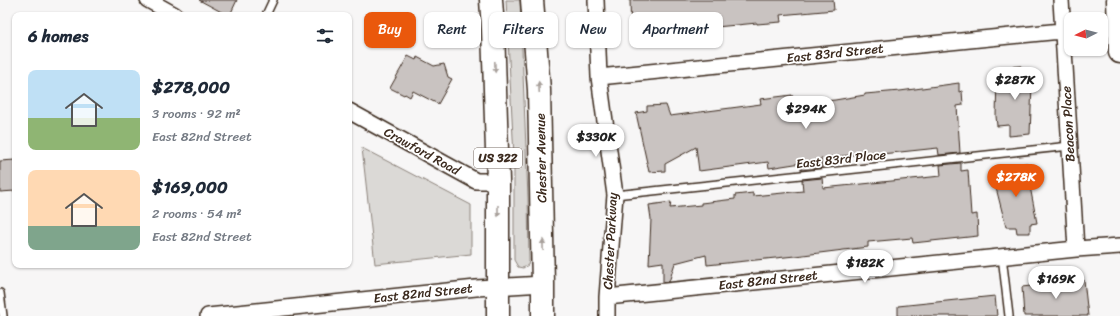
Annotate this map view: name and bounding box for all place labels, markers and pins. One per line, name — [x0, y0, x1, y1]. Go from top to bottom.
pin: $287K — [987, 67, 1043, 101]
pin: $294K — [778, 96, 834, 130]
pin: $330K — [568, 124, 624, 158]
pin: $278K — [988, 164, 1044, 198]
pin: $182K — [837, 250, 893, 284]
pin: $169K — [1028, 266, 1084, 300]

